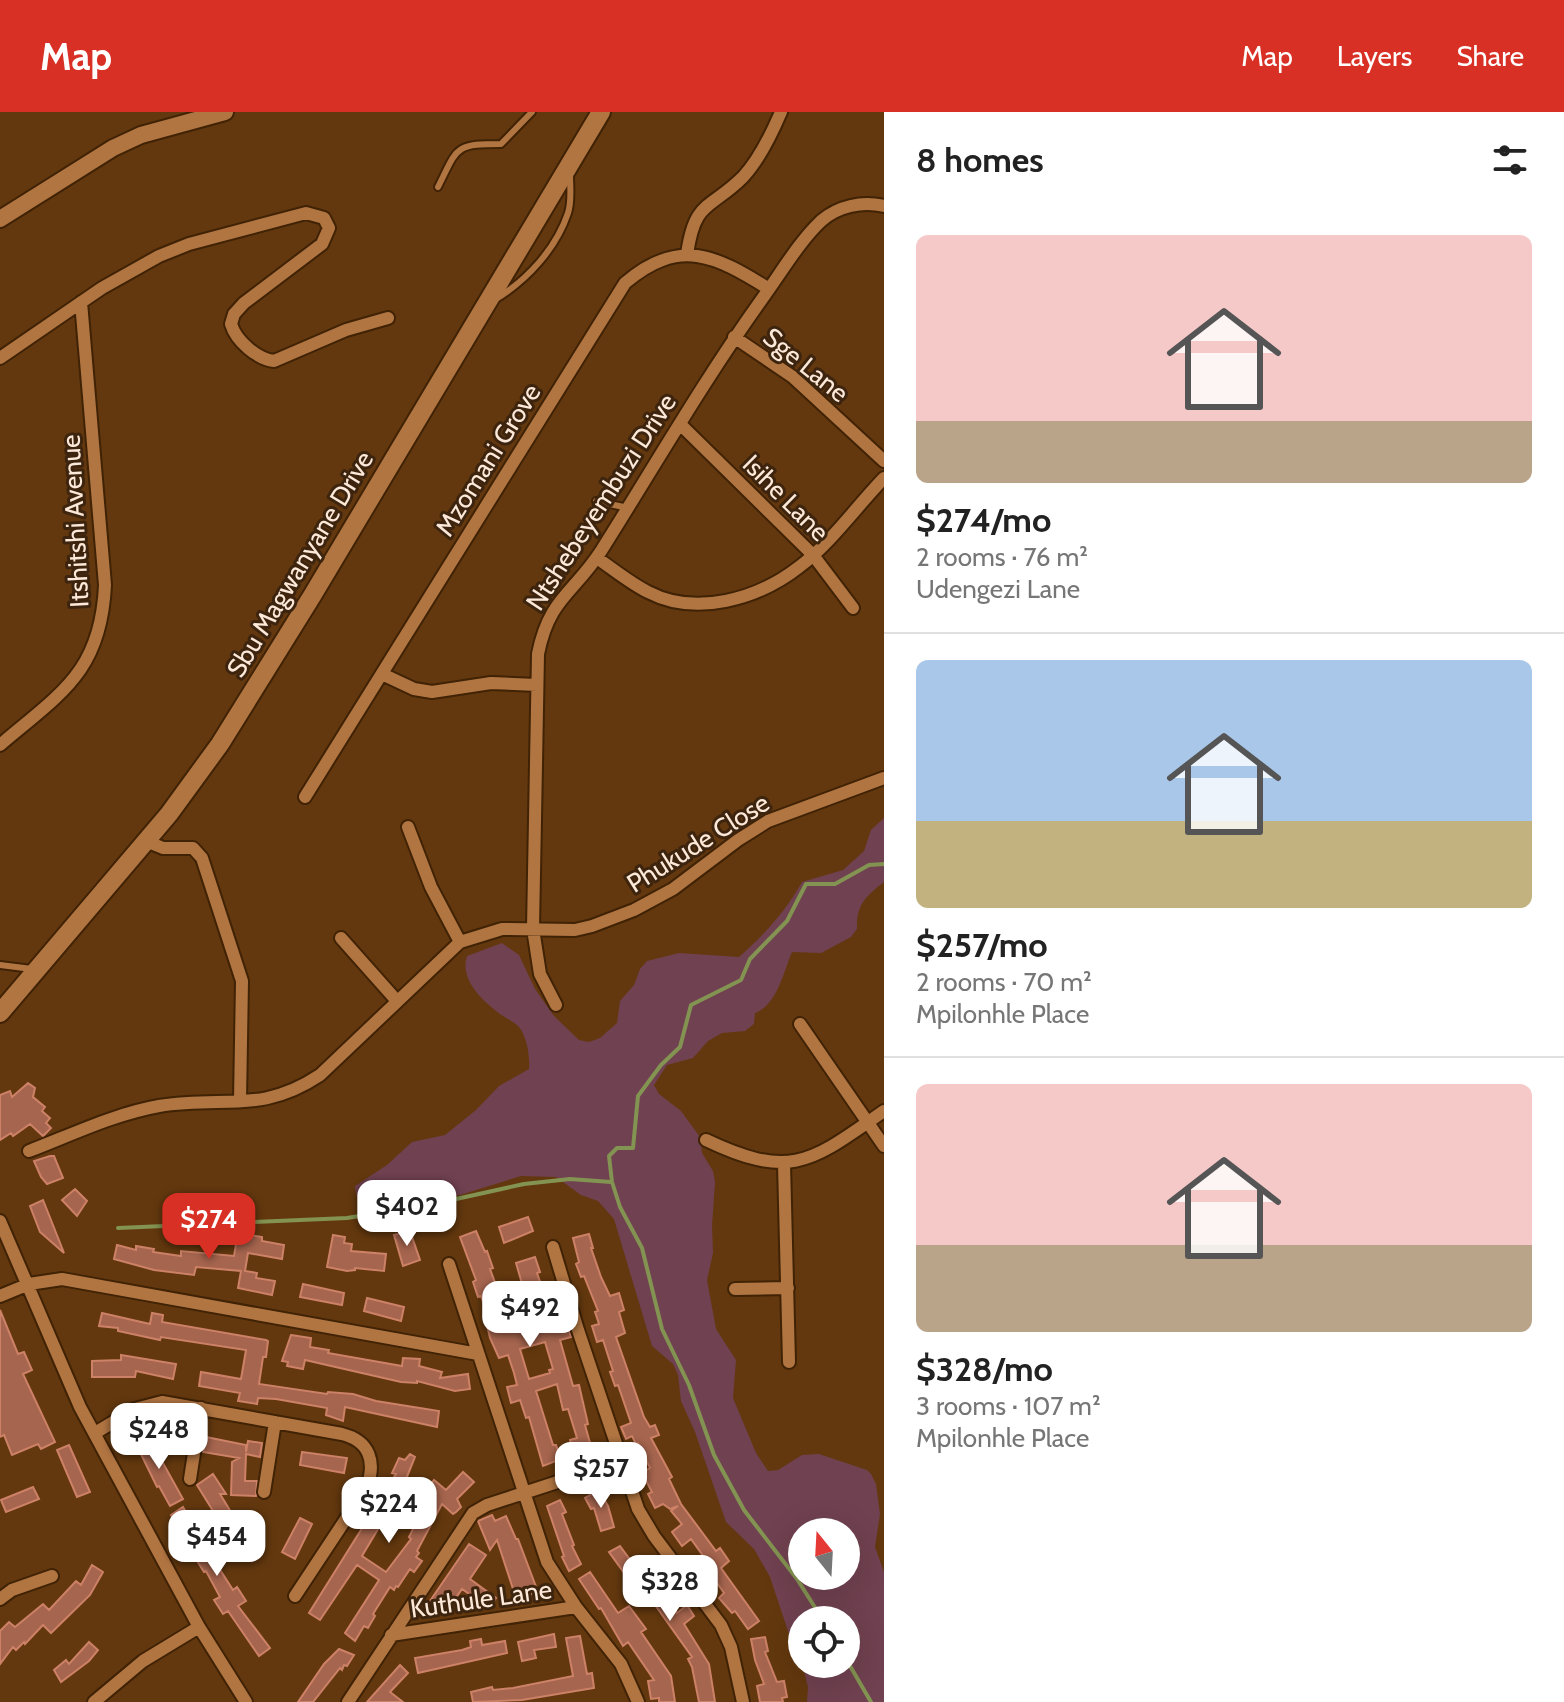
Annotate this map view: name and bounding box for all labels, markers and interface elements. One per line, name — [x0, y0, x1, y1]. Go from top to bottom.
text: Map — [40, 33, 112, 80]
text: Map — [1241, 39, 1293, 73]
text: Layers — [1337, 39, 1412, 73]
text: Share — [1456, 39, 1524, 73]
icon: filters — [1488, 138, 1532, 182]
text: 8 homes — [916, 139, 1044, 181]
icon: home — [1152, 287, 1296, 431]
street label: Sge Lane — [757, 321, 855, 409]
street label: Mzomani Grove — [428, 378, 548, 542]
street label: Ntshebeyembuzi Drive — [519, 388, 683, 616]
street label: Itshitshi Avenue — [54, 434, 96, 608]
street label: Sbu Magwanyane Drive — [220, 445, 380, 683]
street label: Isihe Lane — [736, 448, 836, 548]
text: $274/mo — [916, 499, 1051, 541]
text: 2 rooms · 76 m² — [916, 541, 1088, 573]
text: Udengezi Lane — [916, 573, 1080, 605]
icon: home — [1152, 712, 1296, 856]
street label: Phukude Close — [621, 787, 775, 899]
text: $257/mo — [916, 924, 1048, 966]
text: 2 rooms · 70 m² — [916, 966, 1092, 998]
text: Mpilonhle Place — [916, 998, 1089, 1030]
icon: home — [1152, 1136, 1296, 1280]
pin: $402 — [360, 1180, 454, 1248]
text: $402 — [375, 1190, 439, 1222]
pin: $274 — [162, 1193, 256, 1261]
text: $274 — [180, 1203, 238, 1235]
pin: $492 — [483, 1281, 577, 1349]
text: $492 — [500, 1291, 560, 1323]
text: $328/mo — [916, 1348, 1053, 1390]
text: 3 rooms · 107 m² — [916, 1390, 1101, 1422]
pin: $248 — [112, 1403, 206, 1471]
text: $248 — [129, 1413, 189, 1445]
text: Mpilonhle Place — [916, 1422, 1089, 1454]
pin: $257 — [554, 1442, 648, 1510]
text: $257 — [573, 1452, 629, 1484]
pin: $224 — [342, 1477, 436, 1545]
text: $224 — [360, 1487, 418, 1519]
pin: $454 — [170, 1510, 264, 1578]
north arrow — [788, 1518, 860, 1590]
map controls — [788, 1518, 860, 1678]
text: $454 — [186, 1520, 248, 1552]
pin: $328 — [623, 1555, 717, 1623]
text: $328 — [641, 1565, 699, 1597]
street label: Kuthule Lane — [408, 1573, 554, 1625]
button: locate — [788, 1606, 860, 1678]

